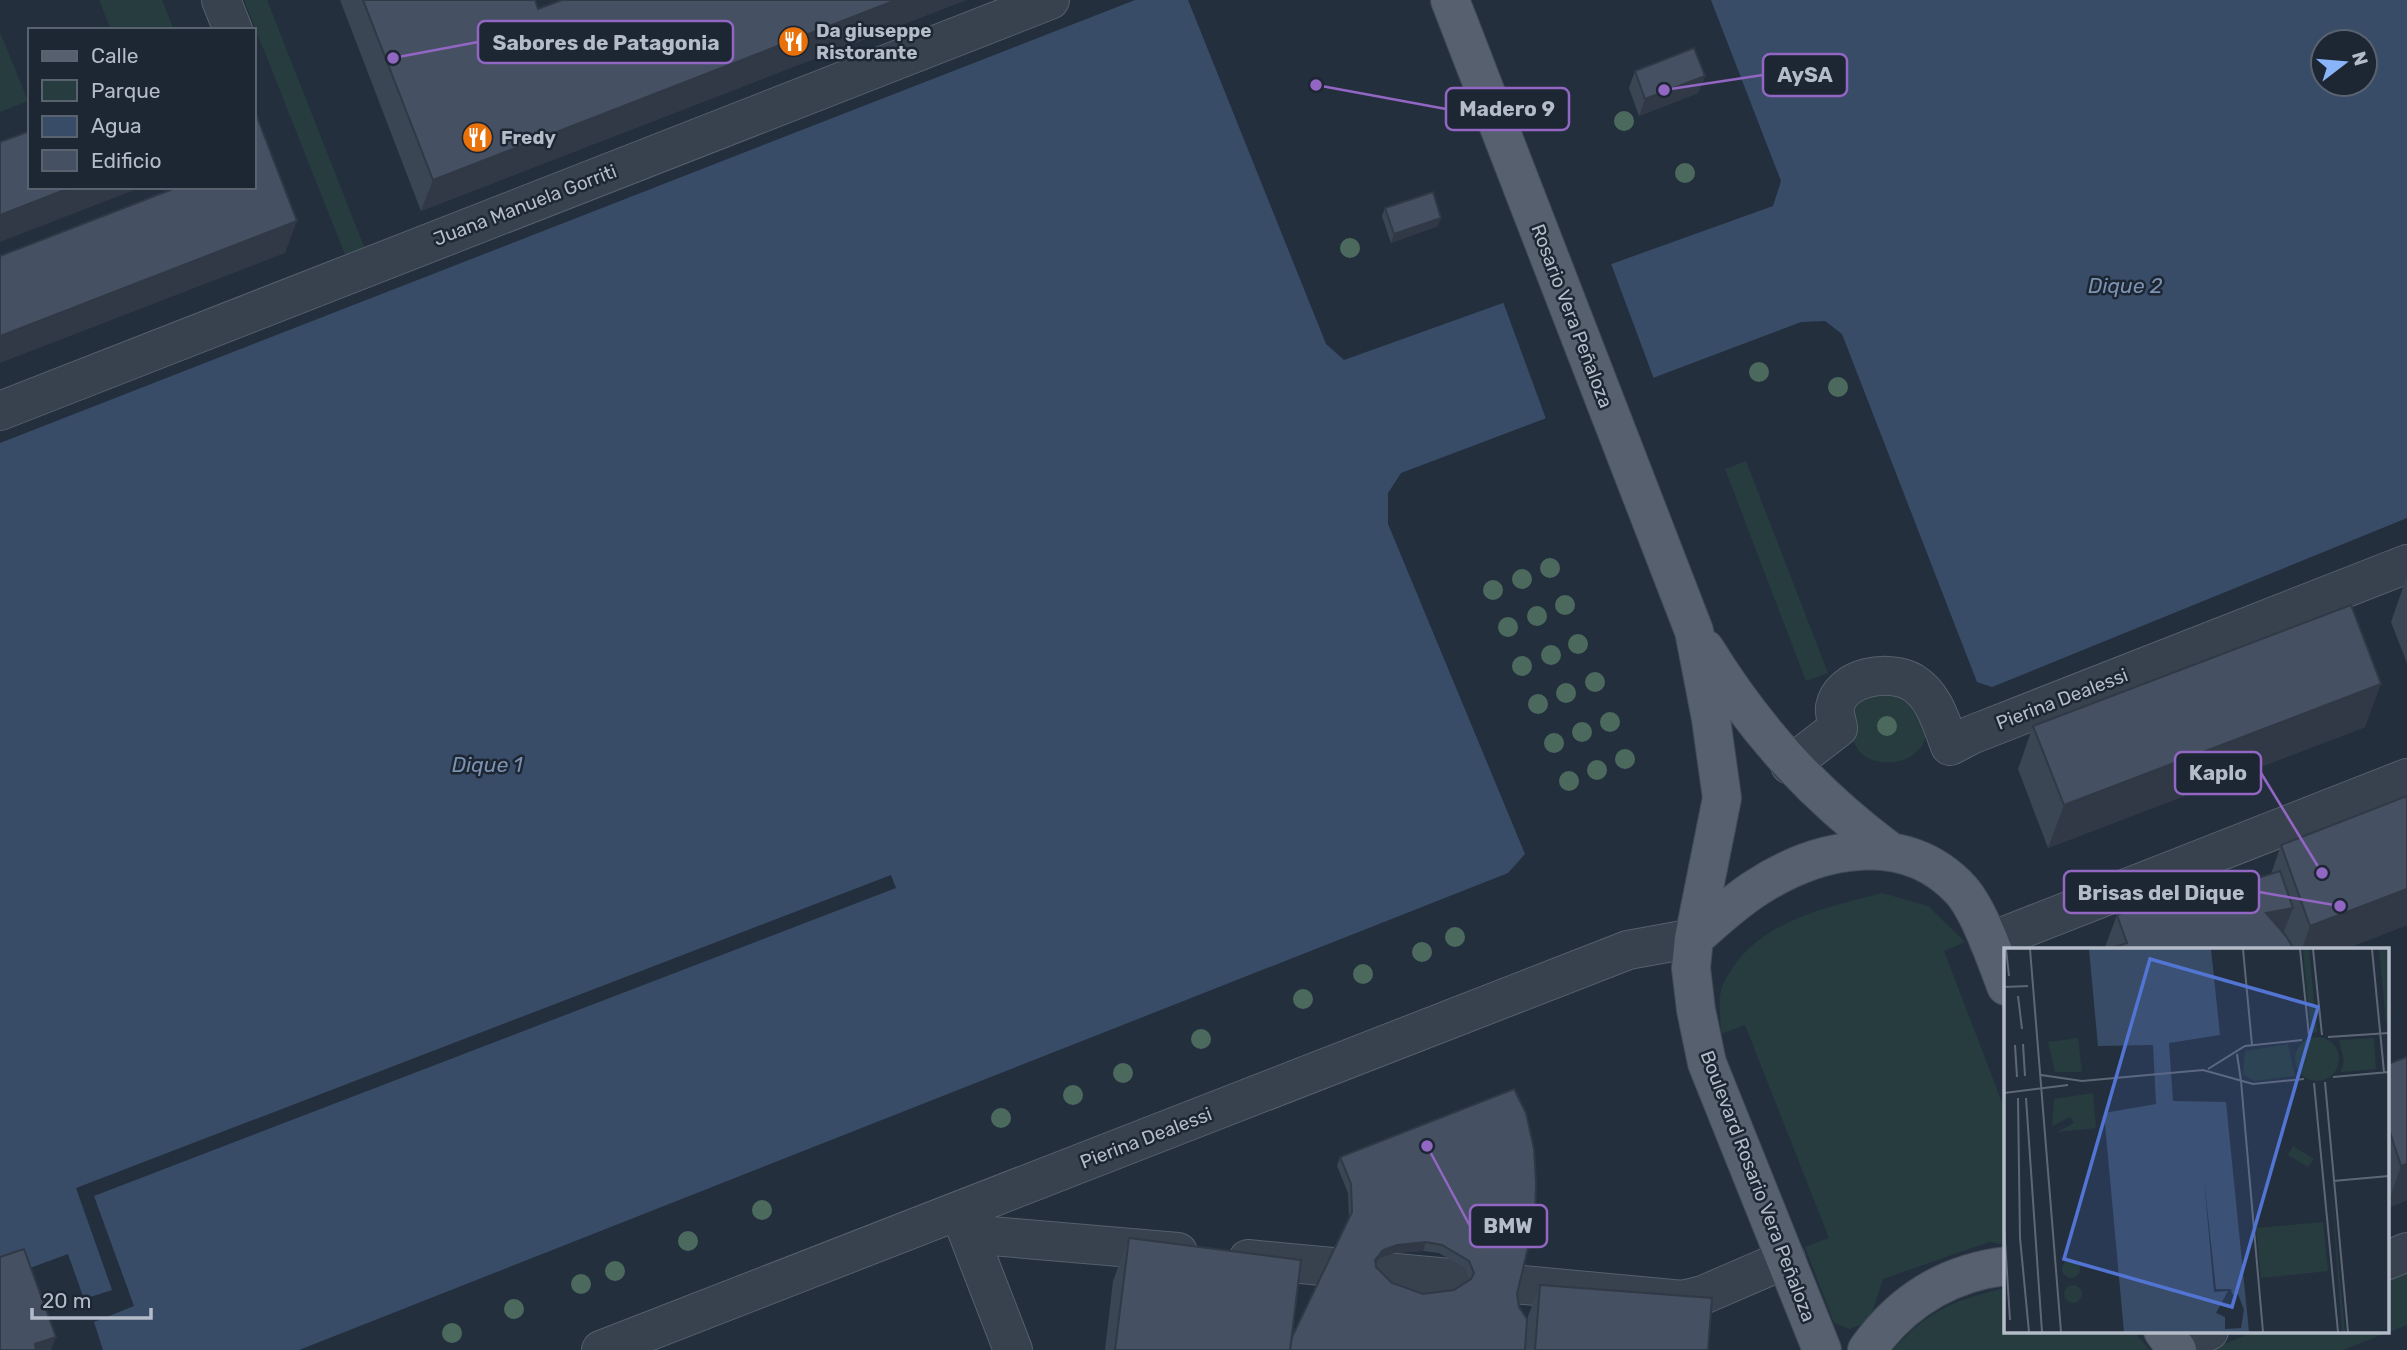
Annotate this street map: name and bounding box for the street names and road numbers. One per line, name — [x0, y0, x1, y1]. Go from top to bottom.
street label: Juana Manuela Gorriti — [430, 159, 620, 251]
street label: Rosario Vera Peñaloza — [1526, 221, 1618, 411]
street label: Pierina Dealessi — [1993, 663, 2131, 735]
street label: Boulevard Rosario Vera Peñaloza — [1696, 1047, 1820, 1325]
street label: Pierina Dealessi — [1077, 1102, 1215, 1174]

